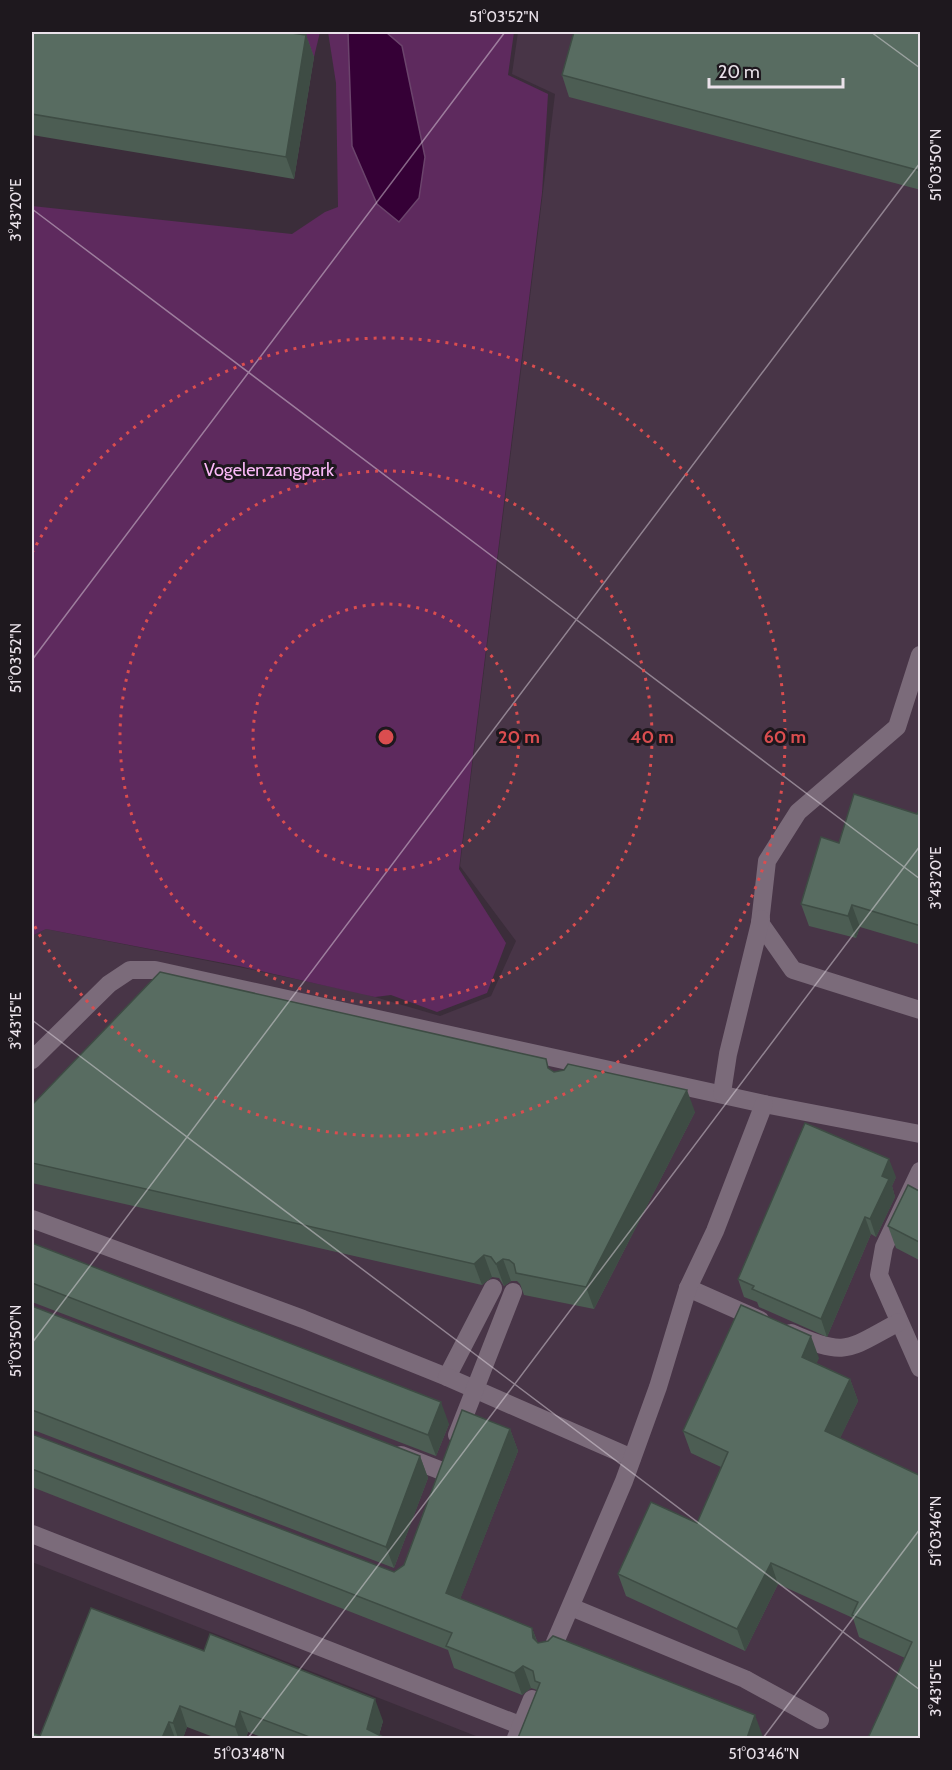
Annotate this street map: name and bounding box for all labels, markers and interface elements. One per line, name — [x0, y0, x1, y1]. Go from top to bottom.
text: 51°03'52"N — [469, 8, 539, 26]
scale bar — [709, 51, 842, 89]
text: 20 m — [718, 61, 760, 83]
text: 51°03'50"N — [927, 129, 945, 201]
text: 3°43'20"E — [7, 179, 25, 241]
park label: Vogelenzangpark — [204, 459, 335, 481]
text: 51°03'52"N — [7, 623, 25, 693]
text: 20 m — [498, 726, 540, 748]
text: 40 m — [630, 726, 674, 748]
text: 60 m — [764, 726, 806, 748]
centre of rings — [376, 727, 396, 747]
text: 3°43'20"E — [927, 847, 945, 909]
text: 3°43'15"E — [7, 992, 25, 1050]
text: 51°03'50"N — [7, 1305, 25, 1377]
text: 51°03'46"N — [927, 1496, 945, 1566]
text: 3°43'15"E — [927, 1659, 945, 1717]
text: 51°03'48"N — [213, 1745, 285, 1763]
text: 51°03'46"N — [729, 1745, 799, 1763]

